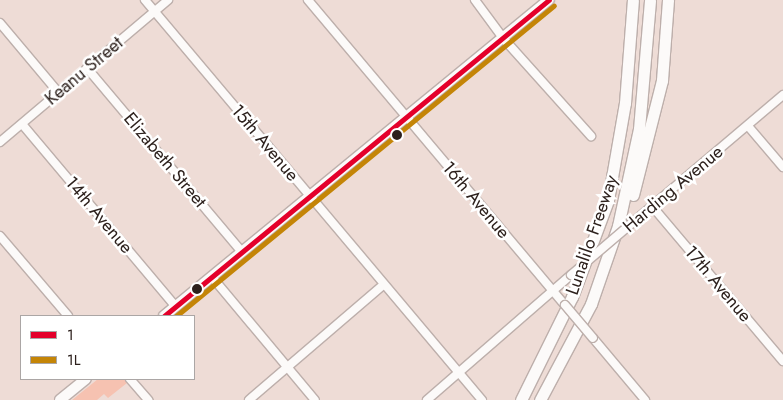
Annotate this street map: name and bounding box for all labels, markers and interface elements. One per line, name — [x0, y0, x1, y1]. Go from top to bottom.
street label: Keanu Street — [41, 32, 127, 110]
street label: 15th Avenue — [227, 100, 303, 186]
street label: Elizabeth Street — [119, 108, 211, 212]
unlabelled marker — [392, 130, 402, 140]
street label: Harding Avenue — [619, 141, 727, 237]
street label: 16th Avenue — [438, 157, 514, 243]
street label: 14th Avenue — [61, 172, 137, 258]
street label: Lunalilo Freeway — [561, 172, 623, 298]
street label: 17th Avenue — [680, 242, 756, 326]
unlabelled marker — [192, 284, 202, 294]
legend — [20, 315, 195, 380]
text: 1 — [67, 324, 74, 346]
text: 1L — [67, 349, 81, 371]

